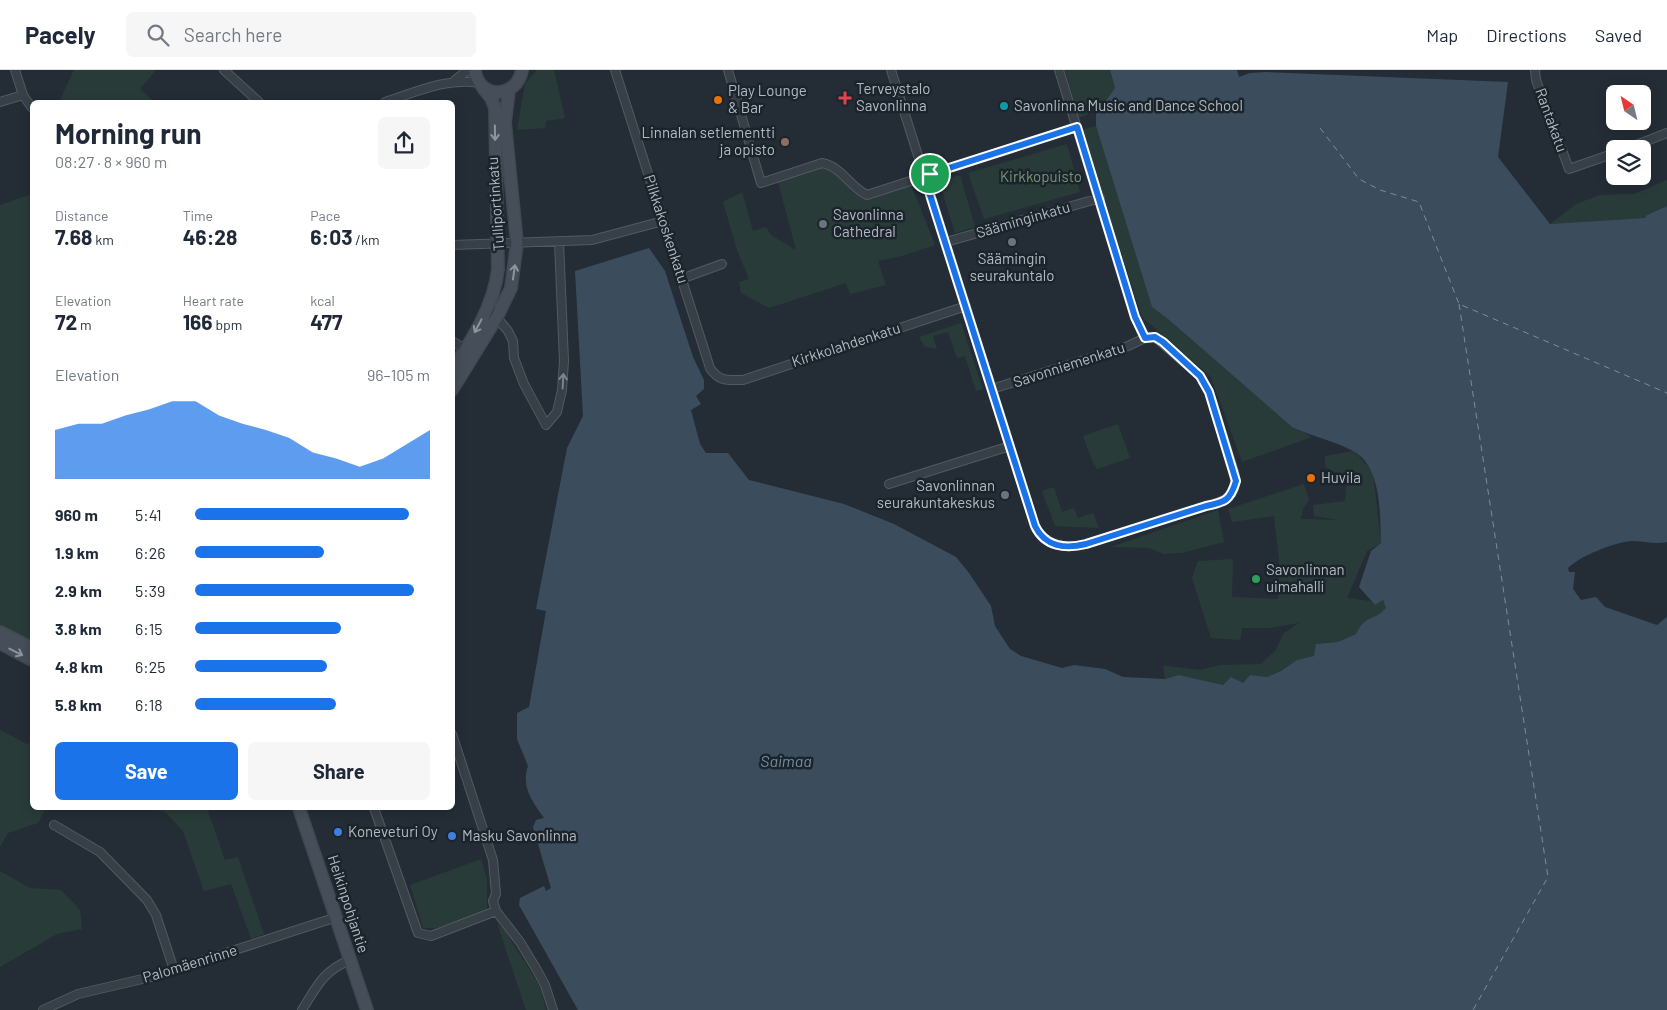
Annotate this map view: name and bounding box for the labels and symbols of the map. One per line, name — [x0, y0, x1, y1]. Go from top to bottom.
place label: Terveystalo Savonlinna — [856, 79, 930, 114]
place label: Play Lounge & Bar — [728, 81, 807, 116]
street label: Rantakatu — [1532, 85, 1572, 154]
north arrow — [1606, 85, 1651, 130]
marker: Terveystalo Savonlinna — [838, 91, 852, 105]
marker: Play Lounge & Bar — [712, 94, 724, 106]
place label: Savonlinna Music and Dance School — [1014, 96, 1243, 114]
marker: Savonlinna Music and Dance School — [998, 100, 1010, 112]
place label: Linnalan setlementti ja opisto — [641, 123, 775, 158]
one-way arrow — [490, 124, 500, 141]
marker: Linnalan setlementti ja opisto — [779, 136, 791, 148]
pin — [909, 153, 951, 195]
street label: Tulliportinkatu — [483, 156, 507, 252]
park label: Kirkkopuisto — [1000, 167, 1082, 185]
street label: Pilkkakoskenkatu — [641, 172, 693, 285]
street label: Sääminginkatu — [974, 197, 1072, 241]
place label: Savonlinna Cathedral — [833, 205, 904, 240]
marker: Savonlinna Cathedral — [817, 218, 829, 230]
marker: Säämingin seurakuntalo — [1006, 236, 1018, 248]
place label: Säämingin seurakuntalo — [970, 249, 1054, 284]
one-way arrow — [509, 264, 519, 280]
street label: Kirkkolahdenkatu — [789, 318, 902, 370]
one-way arrow — [473, 319, 483, 334]
street label: Savonniemenkatu — [1011, 338, 1127, 391]
one-way arrow — [558, 373, 567, 389]
place label: Huvila — [1321, 468, 1361, 486]
marker: Huvila — [1305, 472, 1317, 484]
place label: Savonlinnan seurakuntakeskus — [877, 476, 995, 511]
marker: Savonlinnan seurakuntakeskus — [999, 489, 1011, 501]
place label: Savonlinnan uimahalli — [1266, 560, 1345, 595]
marker: Savonlinnan uimahalli — [1250, 573, 1262, 585]
one-way arrow — [8, 647, 23, 657]
water label: Saimaa — [760, 751, 812, 770]
place label: Koneveturi Oy — [348, 822, 438, 840]
marker: Koneveturi Oy — [332, 826, 344, 838]
place label: Masku Savonlinna — [462, 826, 577, 844]
marker: Masku Savonlinna — [446, 830, 458, 842]
street label: Heikinpohjantie — [325, 852, 373, 955]
street label: Palomäenrinne — [140, 940, 239, 986]

